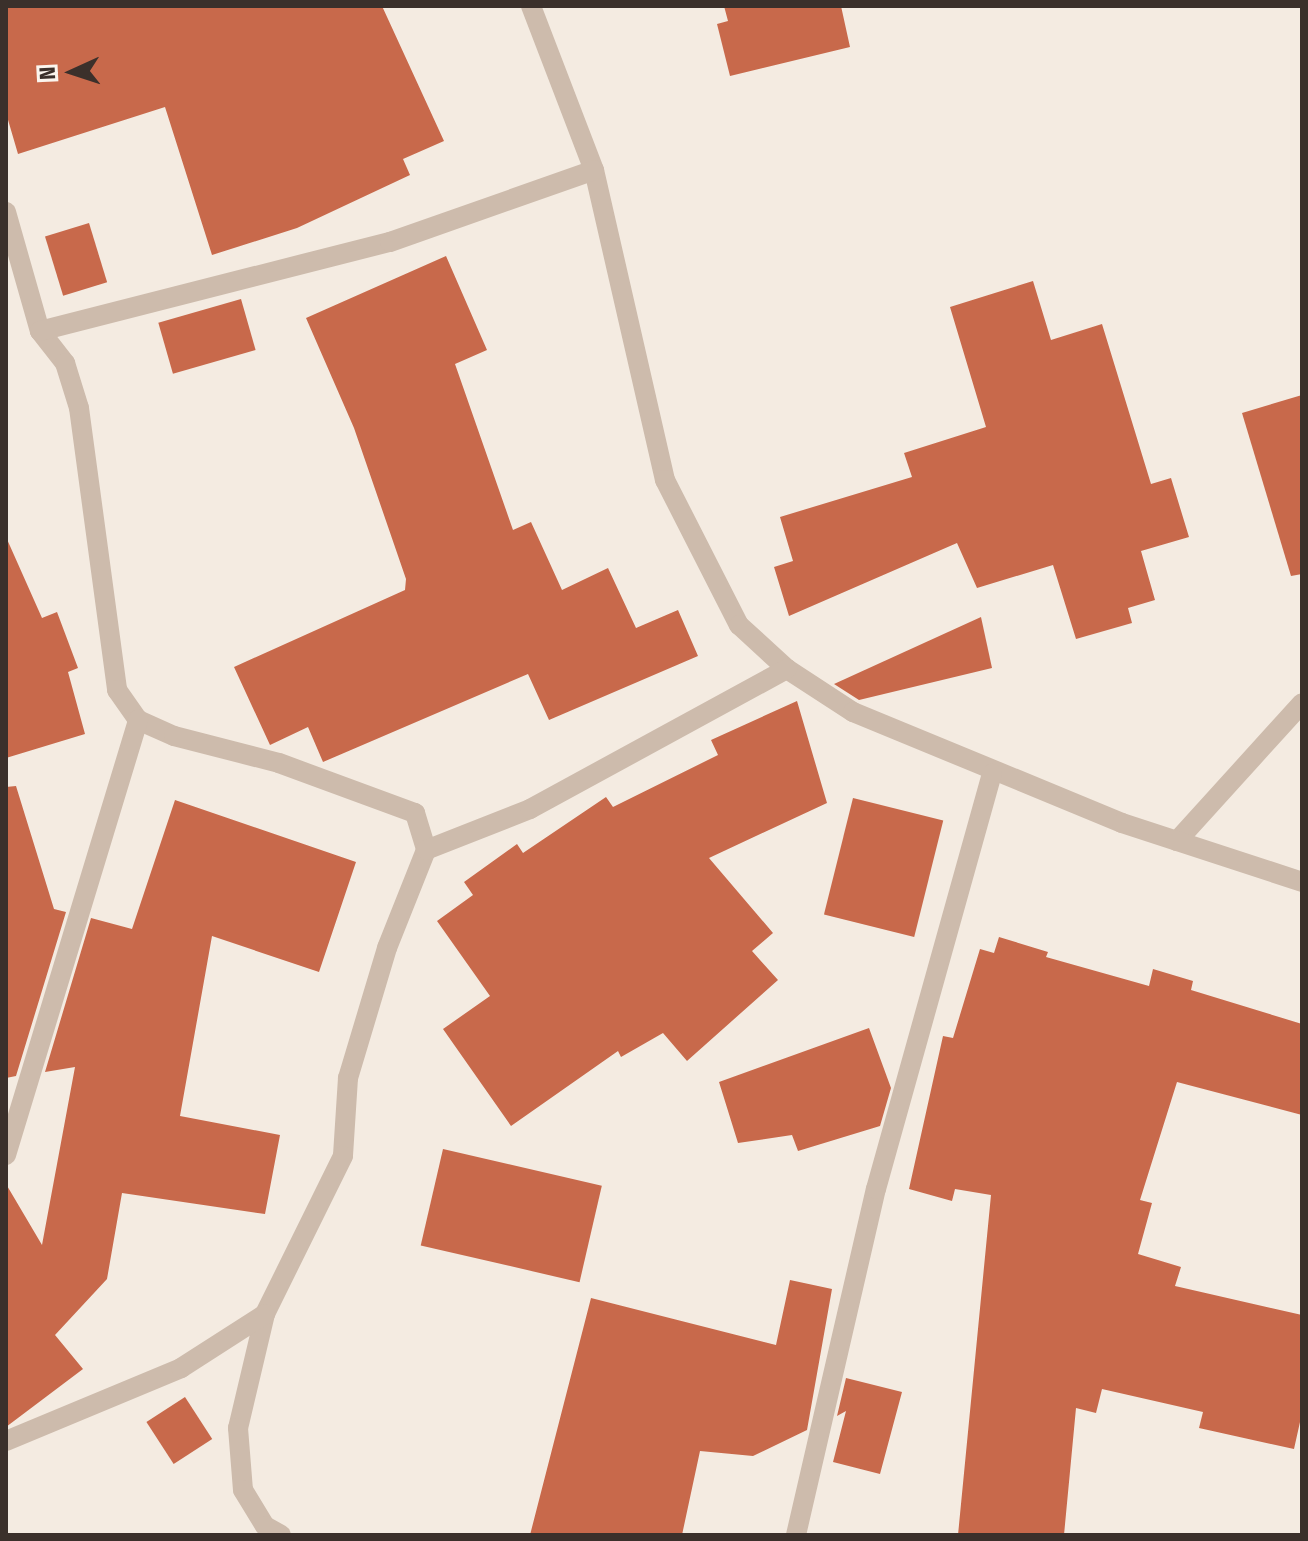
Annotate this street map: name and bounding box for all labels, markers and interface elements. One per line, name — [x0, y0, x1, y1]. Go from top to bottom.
north arrow — [32, 32, 112, 112]
text: N — [34, 66, 61, 81]

